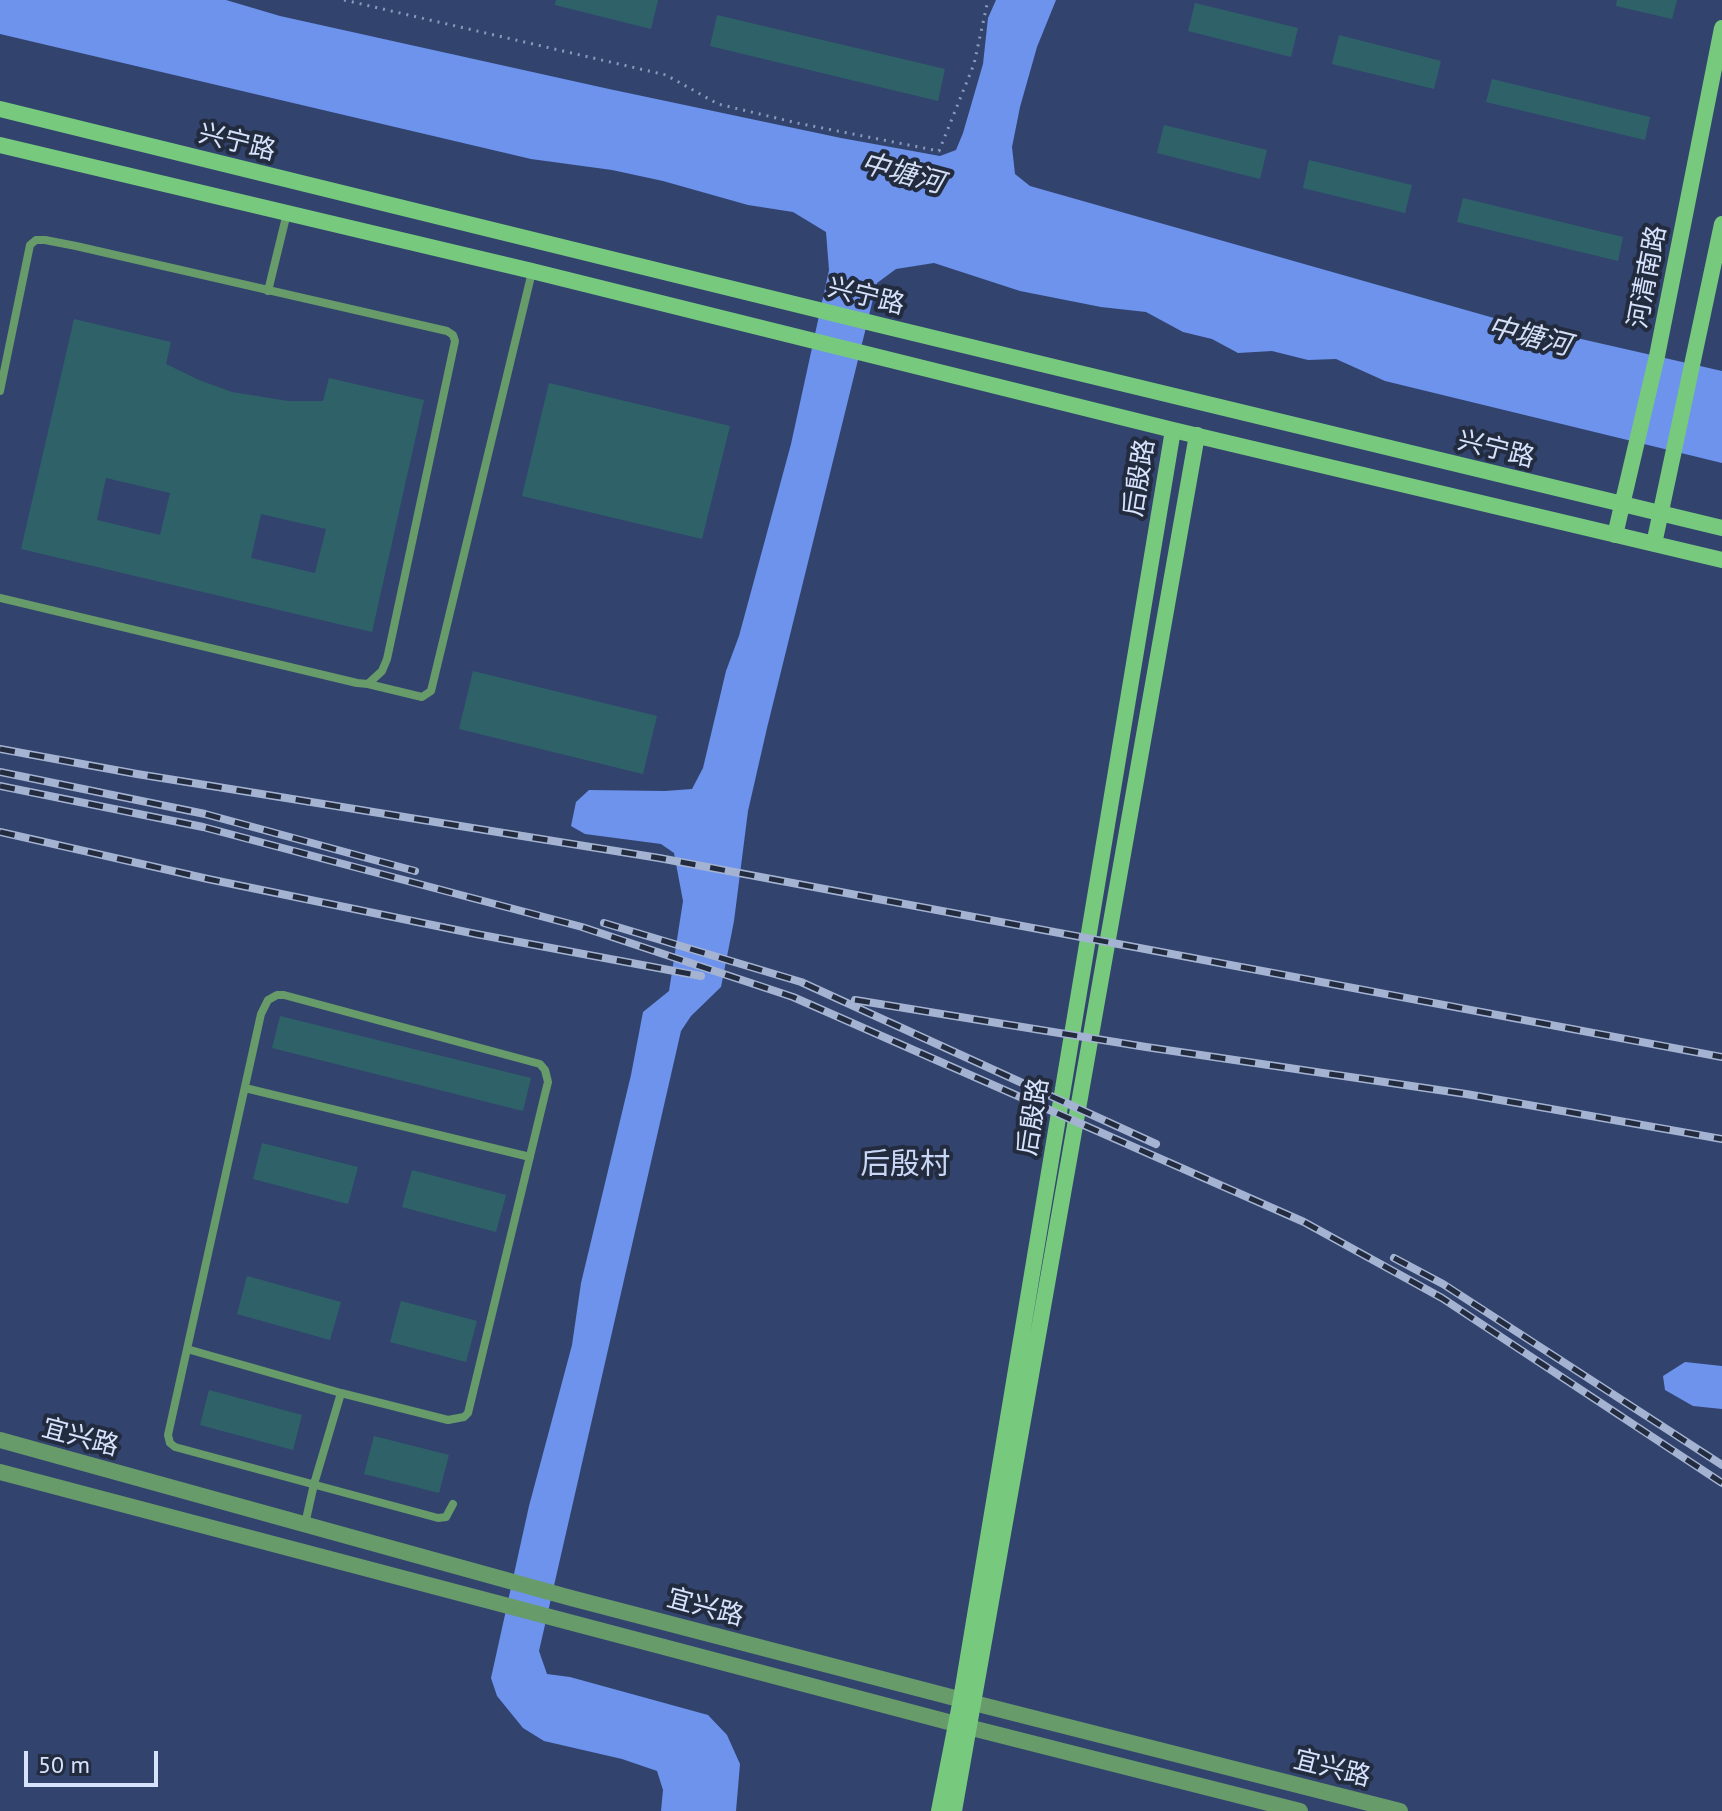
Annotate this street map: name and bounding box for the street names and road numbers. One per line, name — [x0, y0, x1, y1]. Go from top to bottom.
street label: 兴宁路 — [195, 118, 279, 168]
street label: 河清南路 — [1623, 223, 1673, 331]
street label: 兴宁路 — [824, 272, 908, 322]
street label: 兴宁路 — [1454, 425, 1538, 475]
street label: 后殷路 — [1118, 437, 1162, 519]
street label: 后殷路 — [1012, 1076, 1056, 1158]
street label: 宜兴路 — [38, 1413, 122, 1463]
street label: 宜兴路 — [663, 1583, 747, 1633]
street label: 宜兴路 — [1290, 1744, 1374, 1794]

